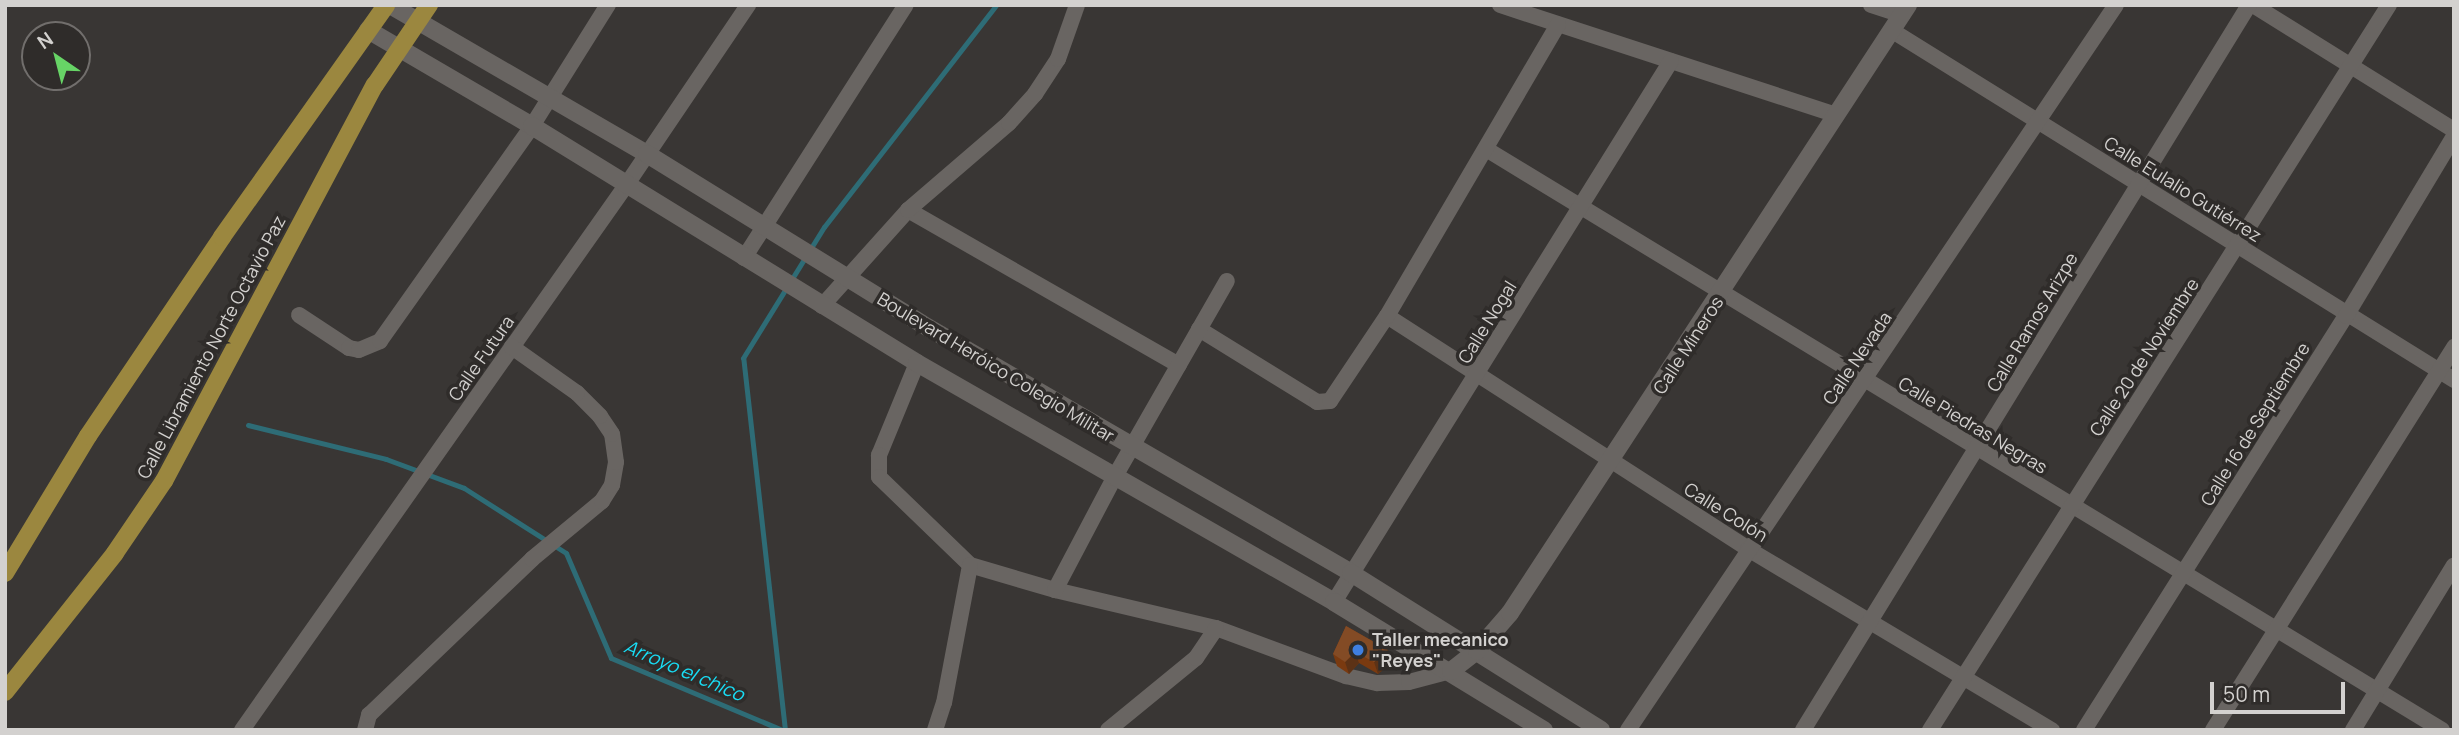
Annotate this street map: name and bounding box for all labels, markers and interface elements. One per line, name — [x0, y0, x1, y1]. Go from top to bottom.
north arrow — [21, 21, 91, 91]
text: N — [32, 26, 58, 55]
street label: Calle Eulalio Gutiérrez — [2100, 132, 2266, 246]
street label: Calle Libramiento Norte Octavio Paz — [132, 212, 290, 482]
street label: Calle Ramos Arizpe — [1982, 249, 2082, 395]
street label: Calle 20 de Noviembre — [2085, 274, 2203, 440]
street label: Calle Nogal — [1453, 277, 1521, 367]
street label: Boulevard Heróico Colegio Militar — [874, 288, 1118, 446]
street label: Calle Mineros — [1648, 292, 1728, 398]
street label: Calle Nevada — [1818, 308, 1896, 408]
street label: Calle Futura — [444, 311, 518, 405]
street label: Calle 16 de Septiembre — [2196, 338, 2314, 510]
street label: Calle Piedras Negras — [1895, 372, 2051, 478]
street label: Calle Colón — [1680, 478, 1772, 546]
place label: Taller mecanico "Reyes" — [1372, 629, 1509, 672]
water label: Arroyo el chico — [621, 635, 747, 707]
marker: Taller mecanico "Reyes" — [1350, 642, 1366, 658]
scale bar — [2214, 668, 2349, 712]
text: 50 m — [2223, 680, 2270, 708]

